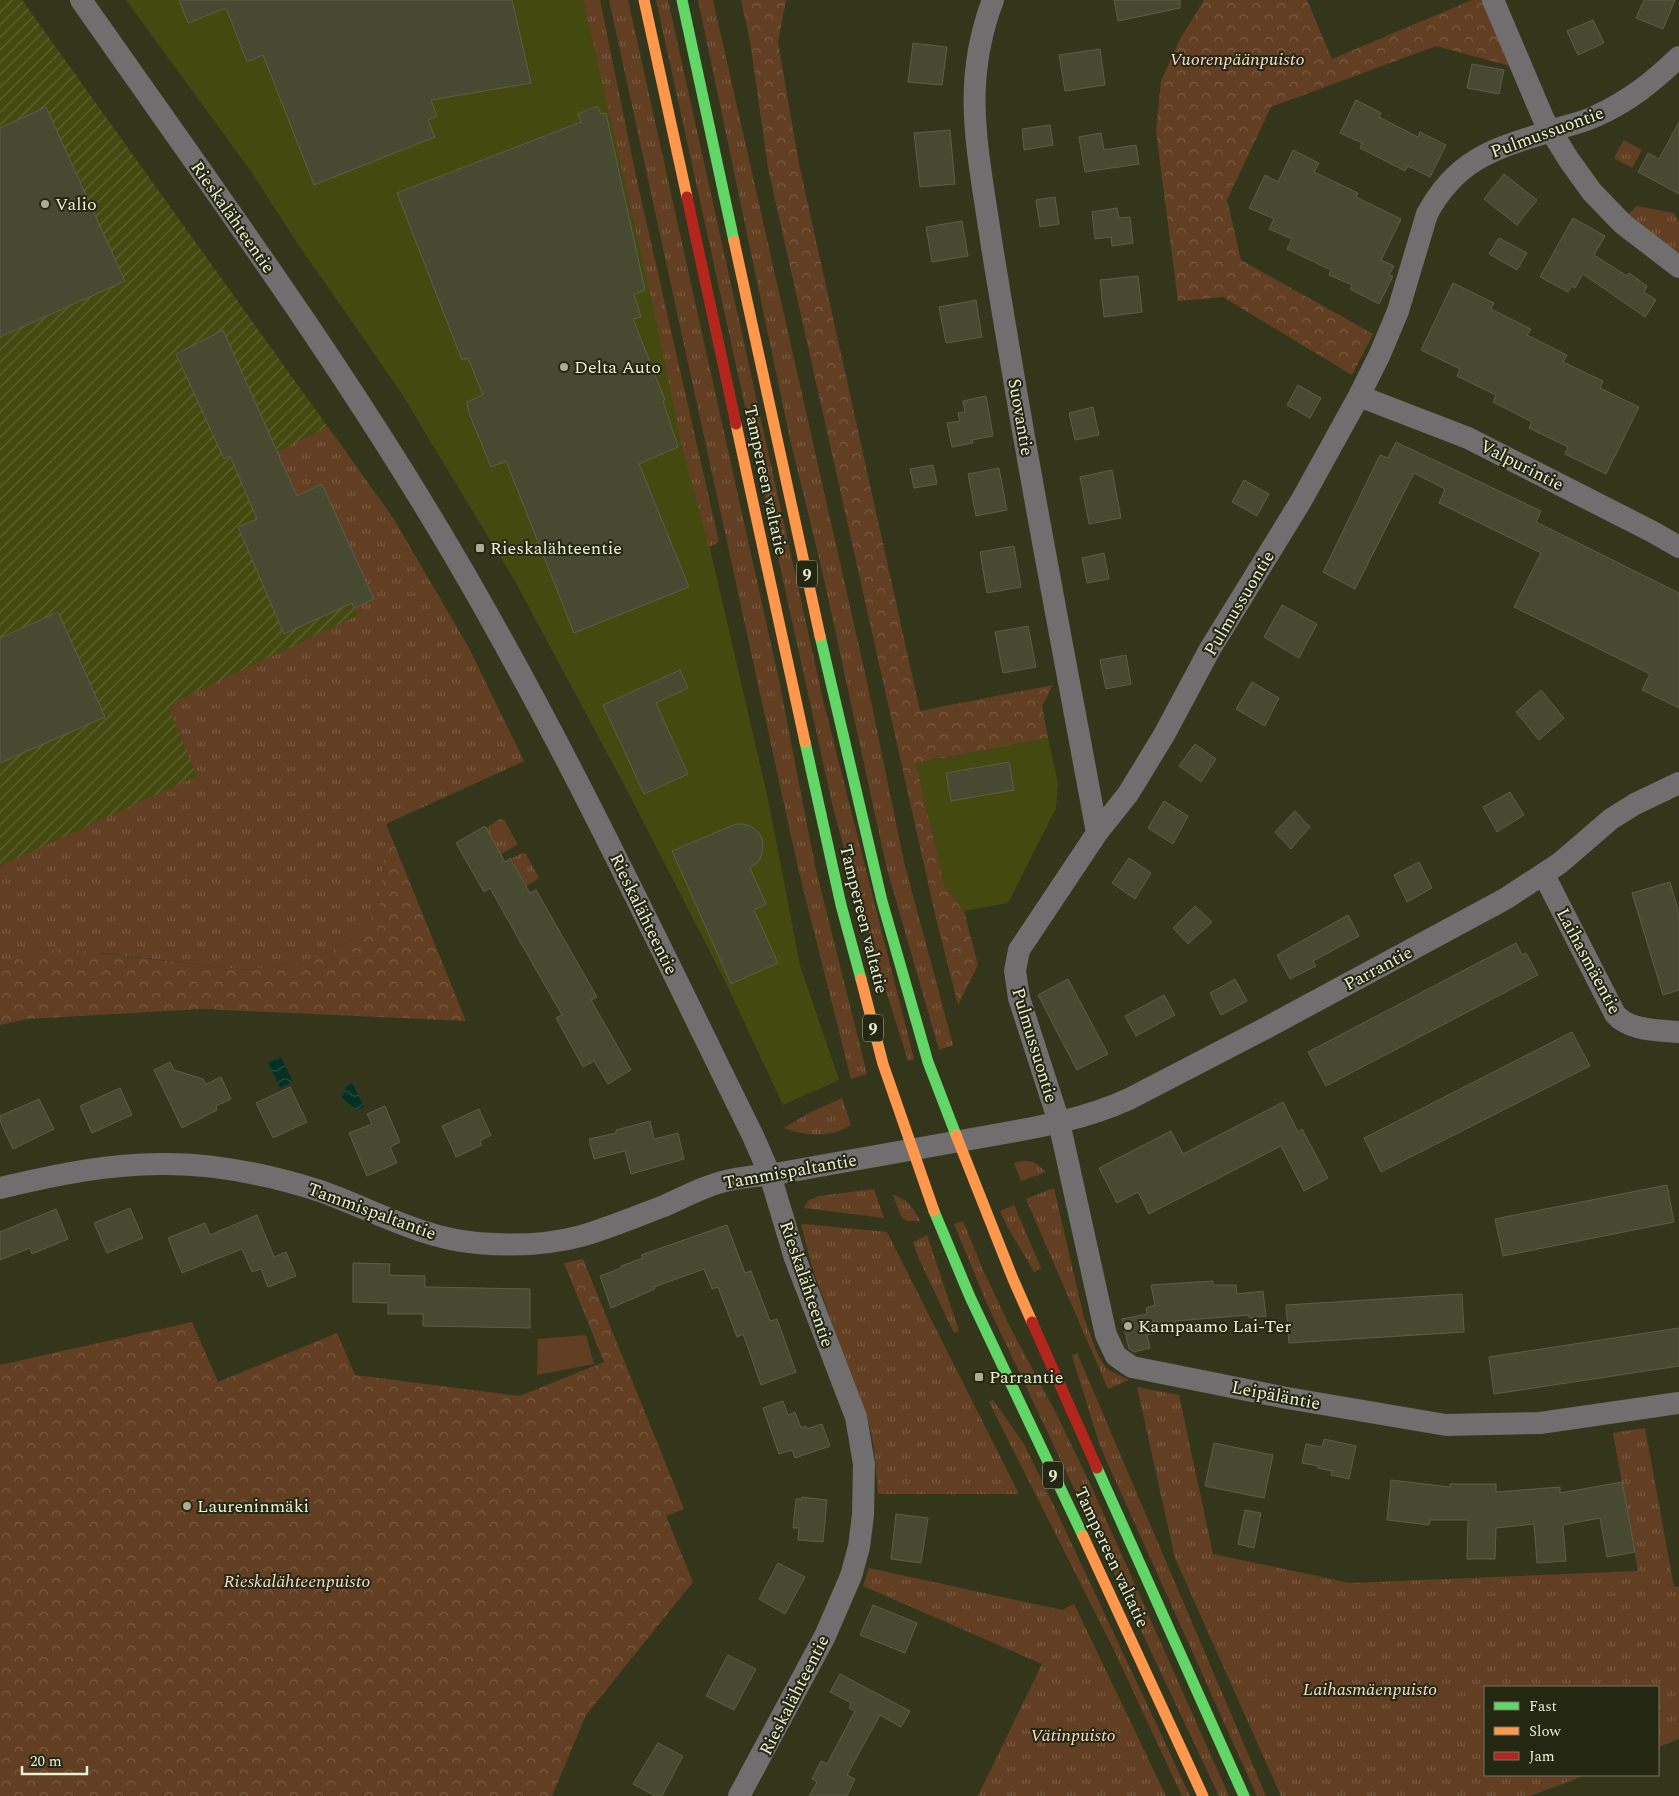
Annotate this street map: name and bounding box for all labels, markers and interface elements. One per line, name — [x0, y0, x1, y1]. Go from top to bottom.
park label: Vuorenpäänpuisto — [1169, 46, 1305, 73]
street label: Pulmussuontie — [1487, 99, 1608, 165]
street label: Rieskalähteentie — [184, 155, 282, 279]
place label: Valio — [55, 191, 97, 218]
marker: Valio — [39, 198, 51, 210]
place label: Delta Auto — [574, 354, 661, 381]
marker: Delta Auto — [558, 361, 570, 373]
street label: Suovantie — [1000, 376, 1041, 458]
street label: Tampereen valtatie — [736, 403, 795, 558]
street label: Valpurintie — [1475, 433, 1568, 498]
place label: Rieskalähteentie — [490, 535, 622, 562]
marker: Rieskalähteentie — [474, 542, 486, 554]
street label: Pulmussuontie — [1197, 545, 1282, 661]
road number: 9 — [797, 560, 817, 588]
street label: Tampereen valtatie — [832, 842, 895, 997]
street label: Rieskalähteentie — [602, 849, 685, 979]
street label: Laihasmäentie — [1549, 903, 1628, 1019]
street label: Parrantie — [1339, 939, 1417, 998]
street label: Pulmussuontie — [1004, 984, 1065, 1106]
road number: 9 — [863, 1014, 883, 1042]
street label: Tammispaltantie — [721, 1146, 859, 1197]
street label: Tammispaltantie — [304, 1176, 440, 1247]
street label: Rieskalähteentie — [772, 1217, 841, 1351]
place label: Kampaamo Lai-Ter — [1138, 1313, 1291, 1340]
marker: Kampaamo Lai-Ter — [1122, 1320, 1134, 1332]
place label: Parrantie — [989, 1364, 1063, 1391]
marker: Parrantie — [973, 1371, 985, 1383]
street label: Leipäläntie — [1229, 1374, 1323, 1417]
road number: 9 — [1043, 1462, 1063, 1488]
street label: Tampereen valtatie — [1067, 1482, 1156, 1632]
place label: Laureninmäki — [197, 1493, 309, 1520]
marker: Laureninmäki — [181, 1500, 193, 1512]
park label: Rieskalähteenpuisto — [223, 1568, 371, 1595]
street label: Rieskalähteentie — [752, 1630, 836, 1760]
park label: Laihasmäenpuisto — [1303, 1676, 1437, 1703]
legend — [1484, 1686, 1659, 1776]
text: Fast — [1529, 1695, 1557, 1718]
text: Slow — [1529, 1720, 1561, 1743]
park label: Vätinpuisto — [1030, 1722, 1116, 1749]
scale bar — [22, 1744, 88, 1776]
text: Jam — [1529, 1745, 1555, 1768]
text: 20 m — [30, 1750, 62, 1773]

